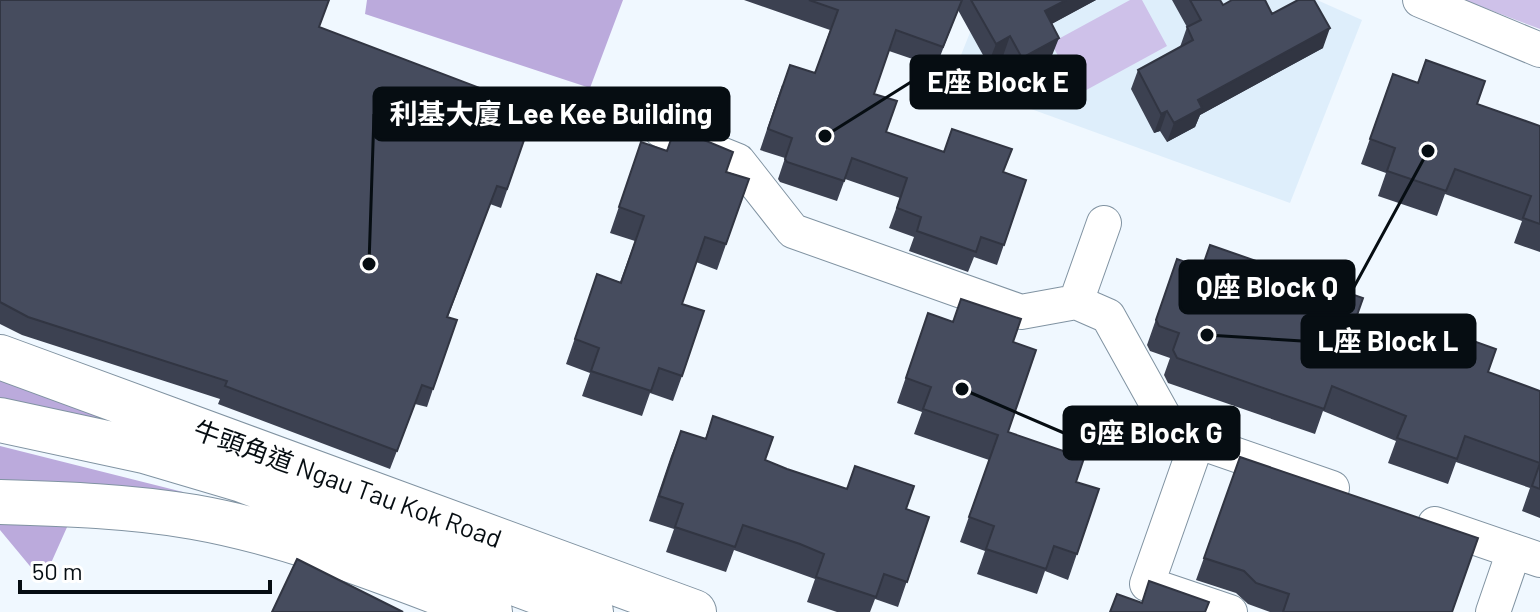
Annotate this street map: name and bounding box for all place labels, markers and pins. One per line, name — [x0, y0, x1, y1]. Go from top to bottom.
callout: E座 Block E — [911, 56, 1085, 108]
callout: 利基大廈 Lee Kee Building — [374, 88, 729, 140]
callout: Q座 Block Q — [1180, 261, 1354, 313]
callout: L座 Block L — [1302, 315, 1475, 367]
callout: G座 Block G — [1064, 407, 1239, 459]

